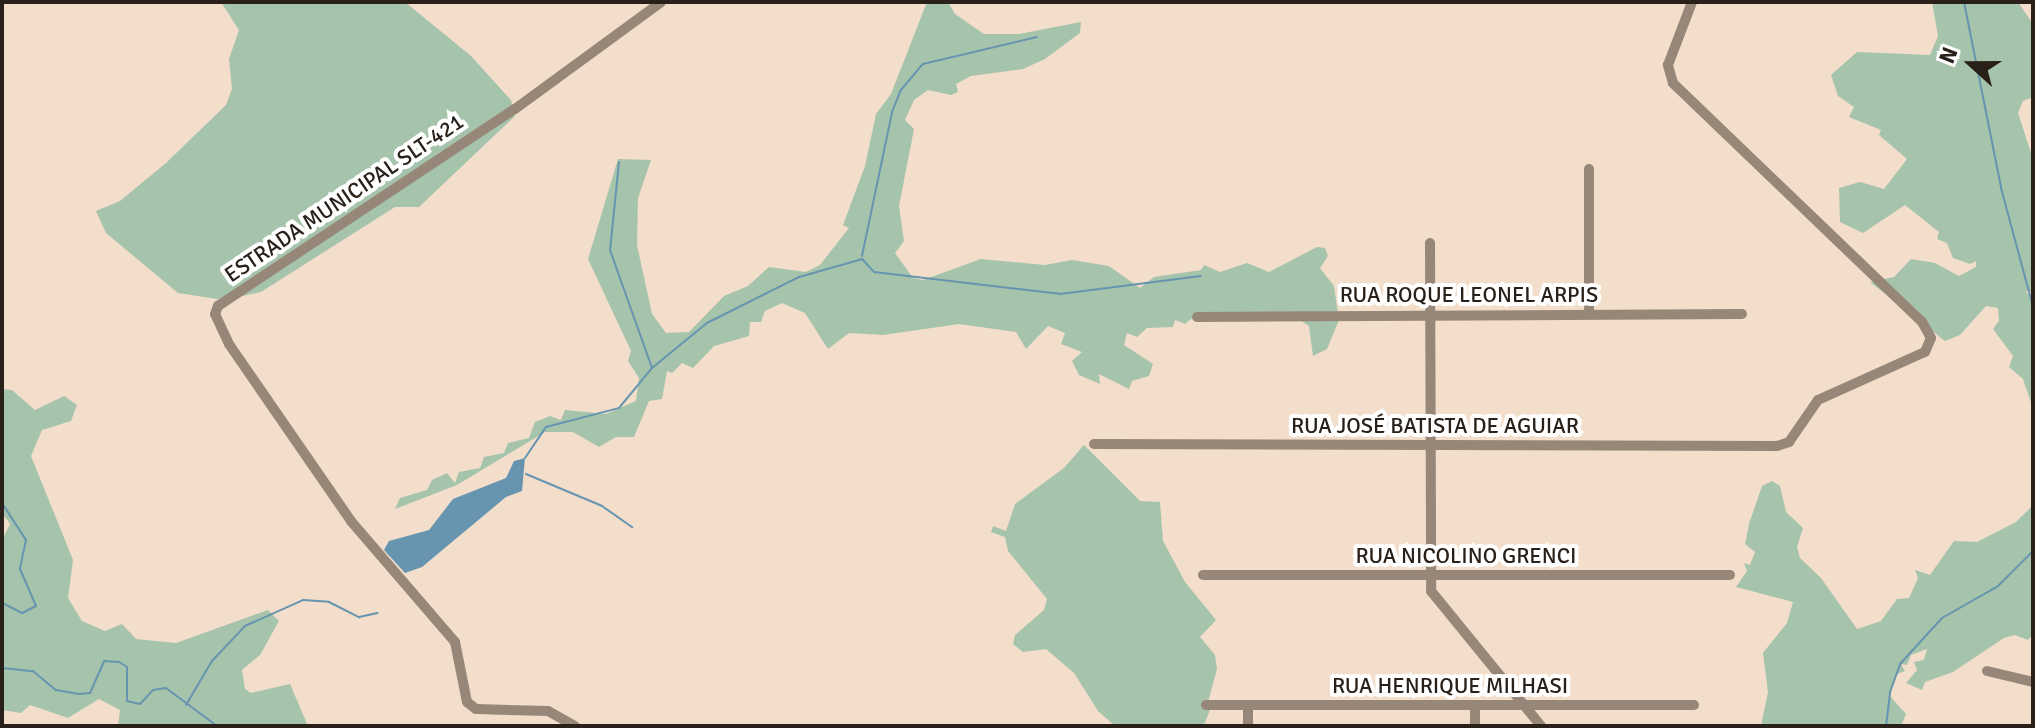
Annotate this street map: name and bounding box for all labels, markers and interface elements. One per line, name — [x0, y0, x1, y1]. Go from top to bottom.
north arrow — [1931, 24, 2011, 104]
text: N — [1933, 43, 1963, 67]
street label: ESTRADA MUNICIPAL SLT-421 — [220, 108, 468, 288]
street label: RUA ROQUE LEONEL ARPIS — [1340, 282, 1598, 308]
street label: RUA JOSÉ BATISTA DE AGUIAR — [1291, 413, 1579, 439]
street label: RUA NICOLINO GRENCI — [1356, 543, 1576, 569]
street label: RUA HENRIQUE MILHASI — [1332, 673, 1568, 699]

